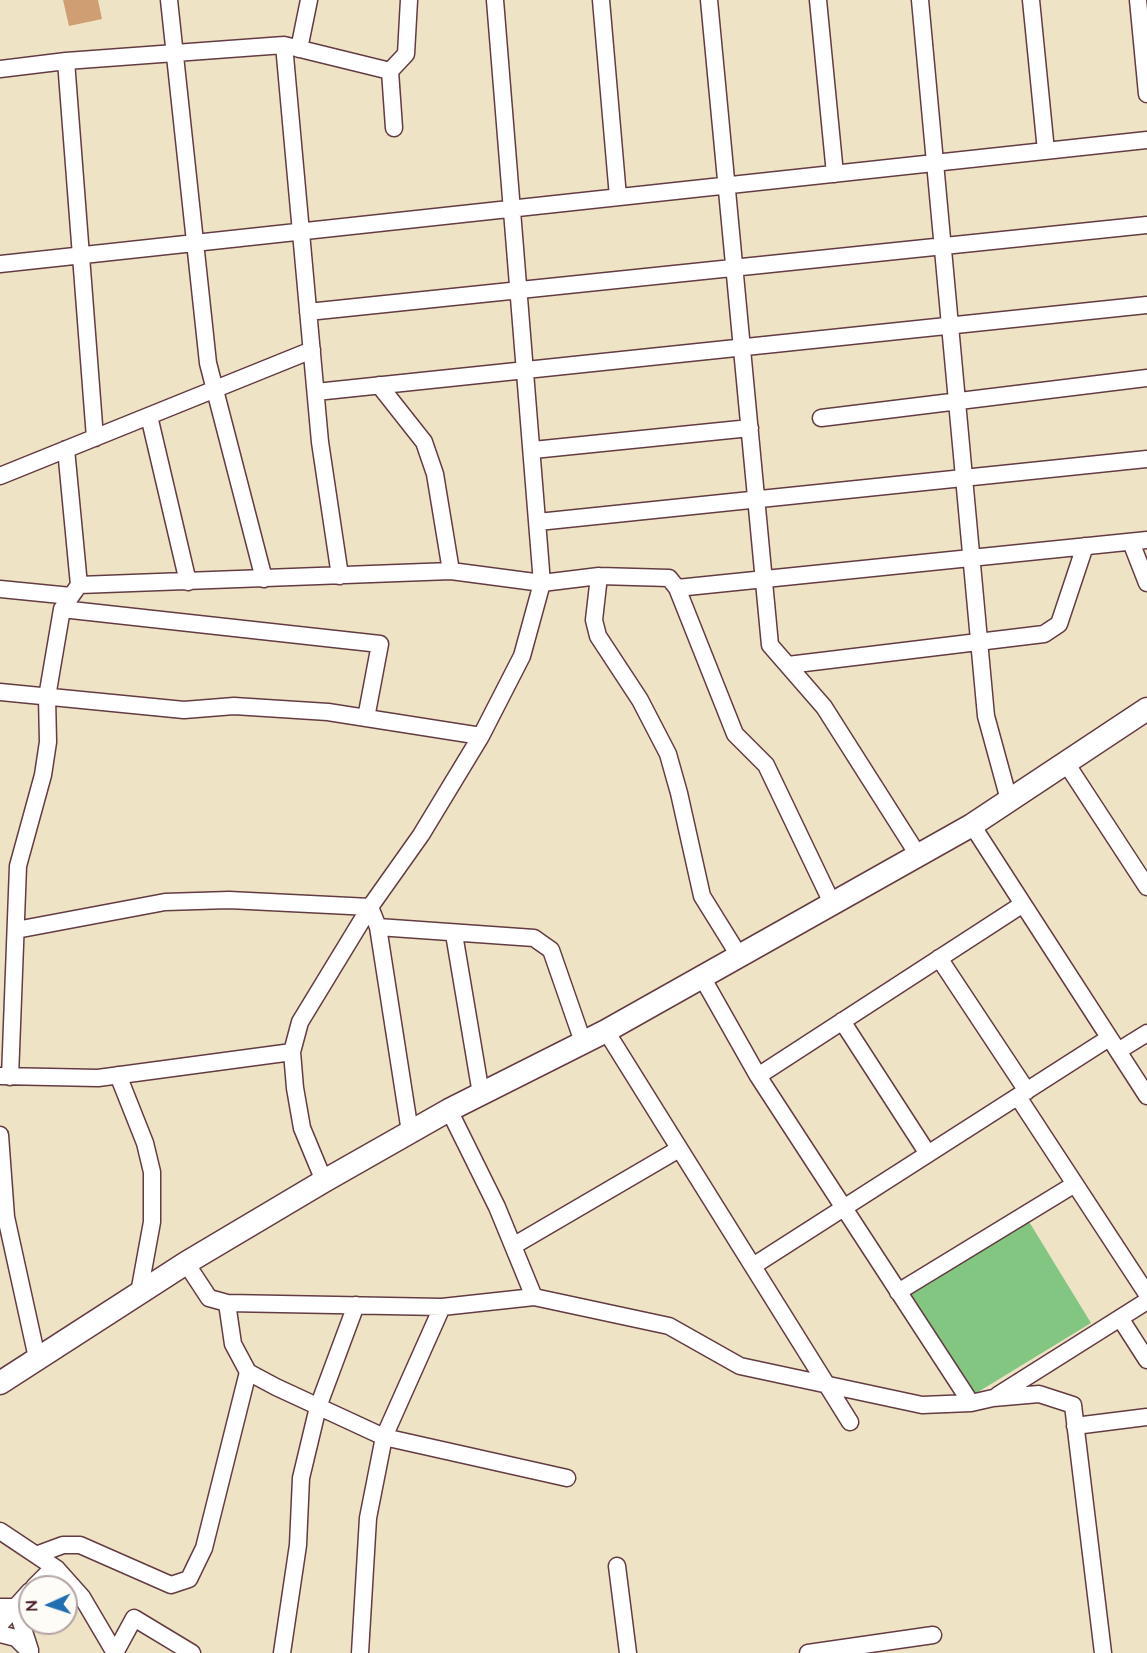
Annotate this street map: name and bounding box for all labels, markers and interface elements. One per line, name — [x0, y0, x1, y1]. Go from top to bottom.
north arrow — [18, 1575, 78, 1635]
text: N — [21, 1600, 43, 1611]

